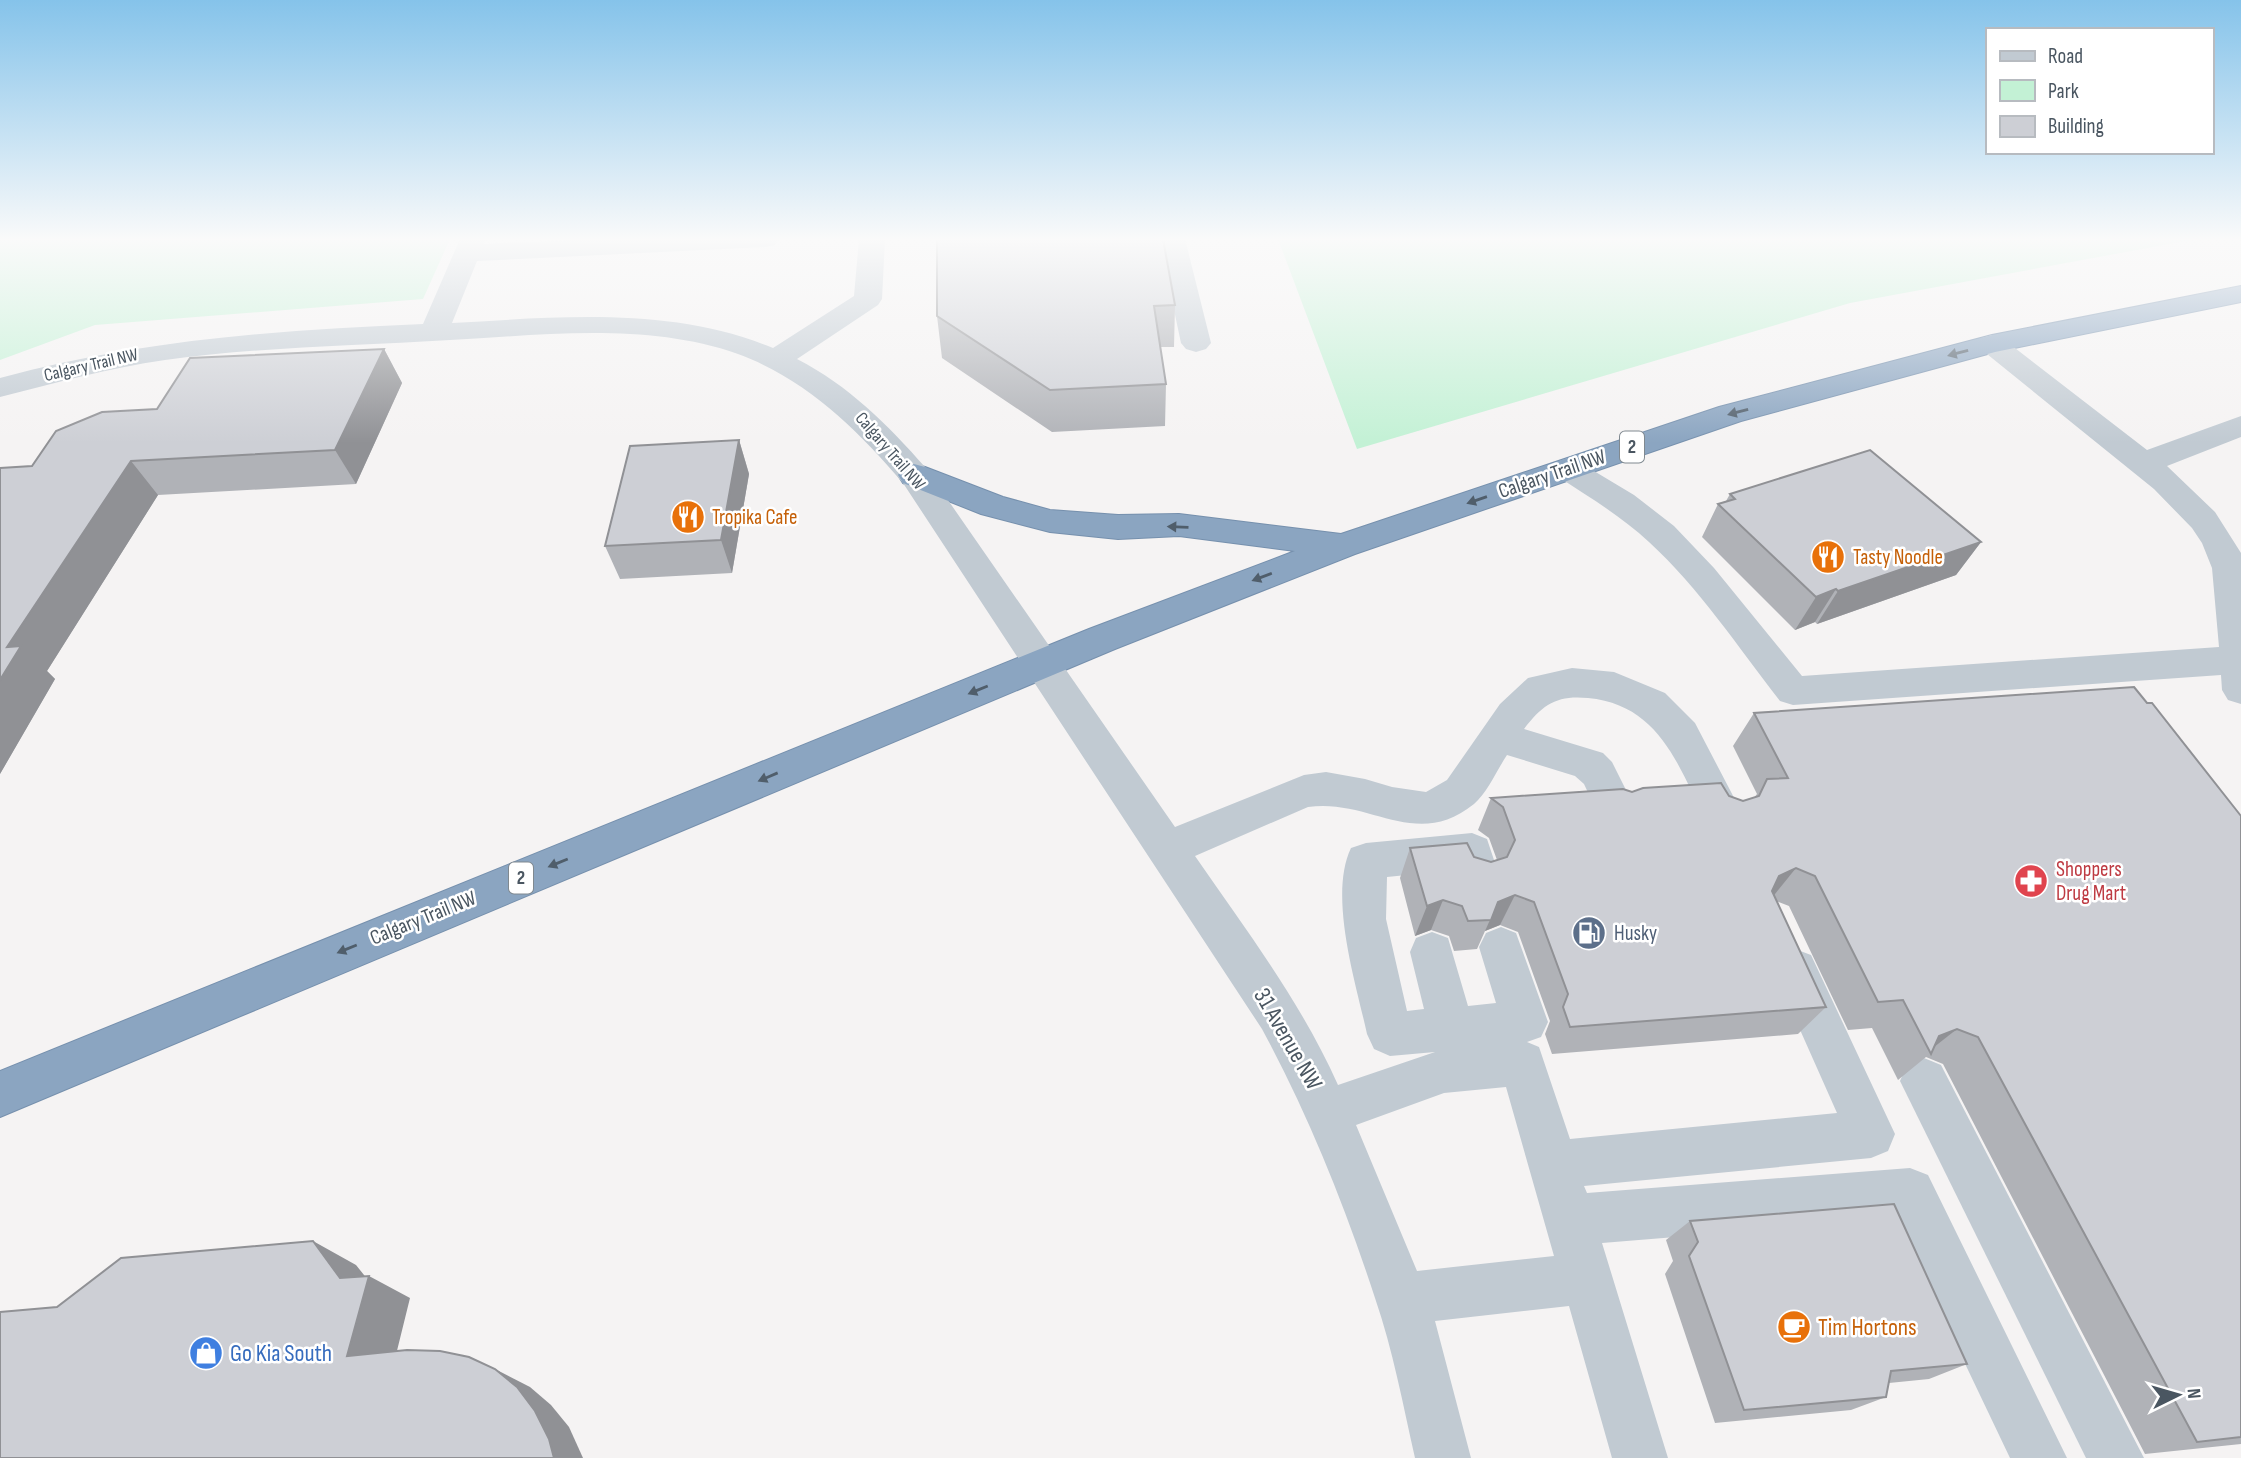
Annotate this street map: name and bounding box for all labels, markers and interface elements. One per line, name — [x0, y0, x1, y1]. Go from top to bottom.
legend — [1986, 28, 2213, 154]
text: Road — [2048, 44, 2083, 69]
text: Park — [2048, 79, 2079, 104]
text: Building — [2048, 114, 2104, 139]
street label: Calgary Trail NW — [42, 344, 140, 386]
one-way arrow — [1947, 348, 1969, 359]
one-way arrow — [1728, 407, 1749, 417]
street label: Calgary Trail NW — [851, 408, 930, 494]
road number: 2 — [1620, 432, 1644, 462]
street label: Calgary Trail NW — [1495, 444, 1609, 504]
one-way arrow — [1466, 495, 1487, 506]
restaurant icon: Tropika Cafe — [669, 498, 707, 536]
place label: Tropika Cafe — [712, 505, 797, 530]
one-way arrow — [1167, 521, 1189, 532]
restaurant icon: Tasty Noodle — [1809, 538, 1847, 576]
place label: Tasty Noodle — [1853, 545, 1943, 570]
one-way arrow — [1252, 572, 1273, 583]
one-way arrow — [968, 684, 989, 695]
one-way arrow — [758, 772, 779, 783]
place label: Shoppers Drug Mart — [2056, 857, 2126, 906]
one-way arrow — [547, 858, 568, 869]
road number: 2 — [509, 862, 533, 894]
pharmacy icon: Shoppers Drug Mart — [2012, 862, 2050, 900]
street label: Calgary Trail NW — [366, 885, 480, 951]
fuel station icon: Husky — [1570, 914, 1608, 952]
place label: Husky — [1614, 921, 1657, 946]
one-way arrow — [337, 943, 357, 955]
street label: 31 Avenue NW — [1247, 983, 1329, 1095]
cafe icon: Tim Hortons — [1775, 1308, 1813, 1346]
place label: Tim Hortons — [1818, 1313, 1917, 1342]
shop icon: Go Kia South — [187, 1334, 225, 1372]
place label: Go Kia South — [230, 1339, 332, 1368]
north arrow — [2143, 1360, 2213, 1430]
text: N — [2182, 1388, 2205, 1400]

